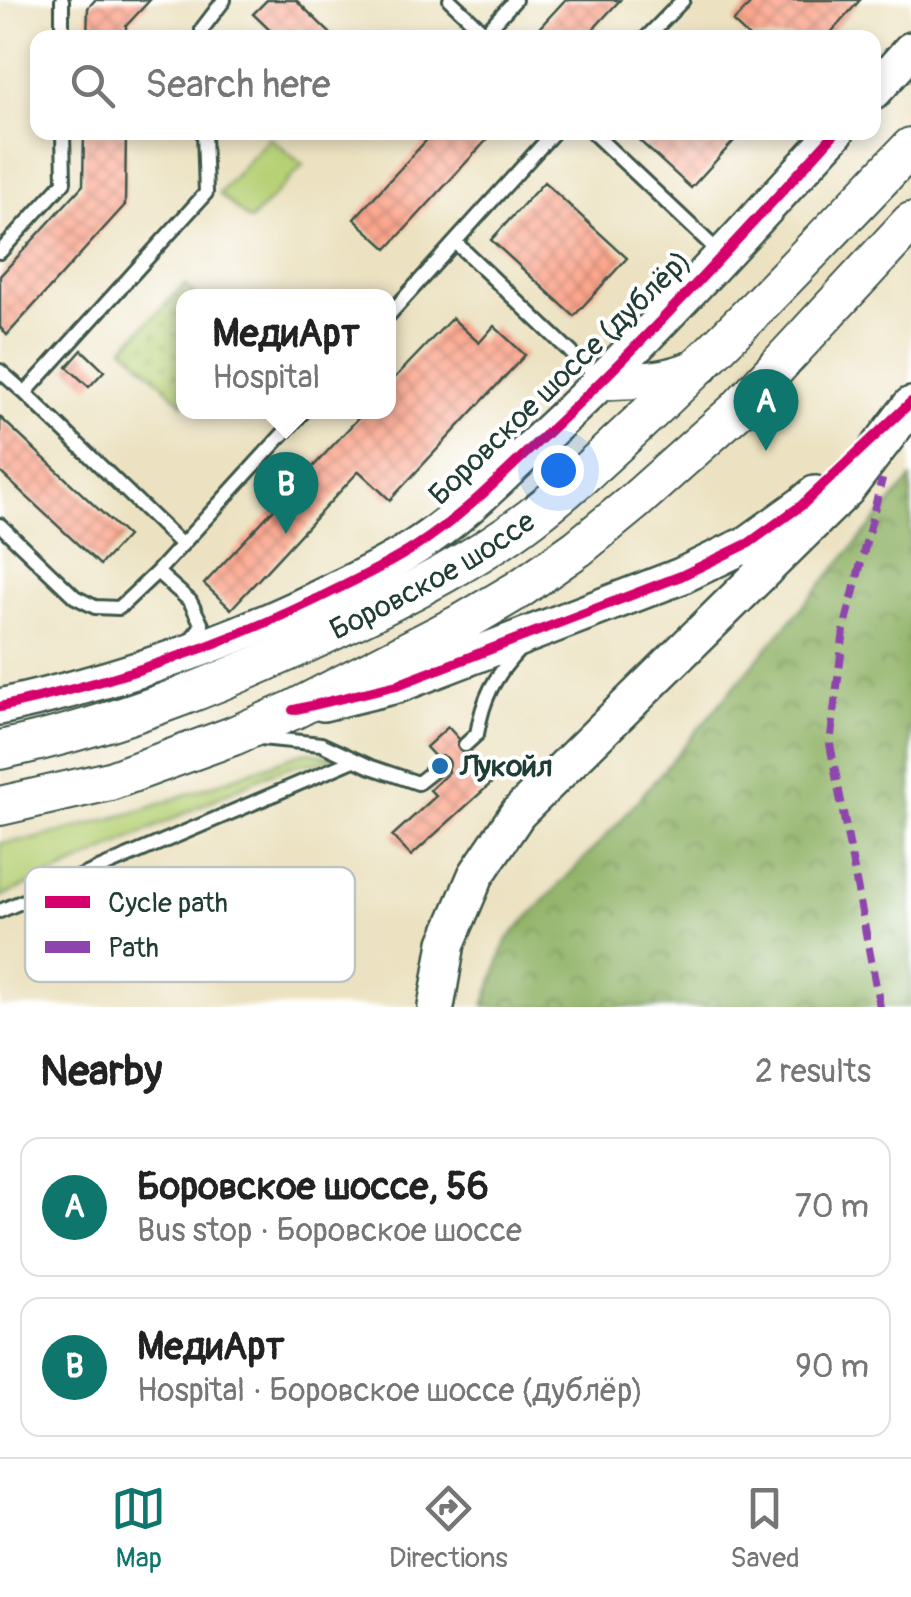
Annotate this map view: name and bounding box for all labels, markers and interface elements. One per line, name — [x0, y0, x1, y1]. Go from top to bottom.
search box — [30, 30, 881, 140]
icon: search — [65, 58, 120, 113]
text: Search here — [145, 61, 331, 109]
street label: Боровское шоссе (дублёр) — [421, 243, 699, 513]
popup — [176, 289, 396, 419]
text: МедиАрт — [212, 310, 360, 358]
text: Hospital — [212, 358, 320, 398]
pin: A — [734, 368, 798, 451]
your location — [533, 445, 584, 496]
pin: B — [254, 452, 318, 534]
street label: Боровское шоссе — [323, 503, 542, 648]
place label: Лукойл — [459, 748, 553, 785]
marker: Лукойл — [429, 755, 451, 777]
legend — [25, 867, 355, 982]
text: Cycle path — [108, 886, 228, 921]
text: Path — [108, 931, 159, 966]
text: Nearby — [40, 1046, 162, 1098]
text: 2 results — [755, 1052, 871, 1092]
text: Боровское шоссе, 56 — [137, 1163, 489, 1211]
text: A — [64, 1187, 85, 1227]
text: 70 m — [795, 1187, 869, 1227]
text: Bus stop · Боровское шоссе — [137, 1211, 522, 1251]
text: МедиАрт — [137, 1323, 284, 1371]
text: B — [65, 1347, 84, 1387]
text: 90 m — [795, 1347, 869, 1387]
text: Hospital · Боровское шоссе (дублёр) — [137, 1371, 643, 1411]
tab: Map — [111, 1481, 166, 1576]
tab: Directions — [389, 1481, 508, 1576]
tab: Saved — [730, 1481, 800, 1576]

